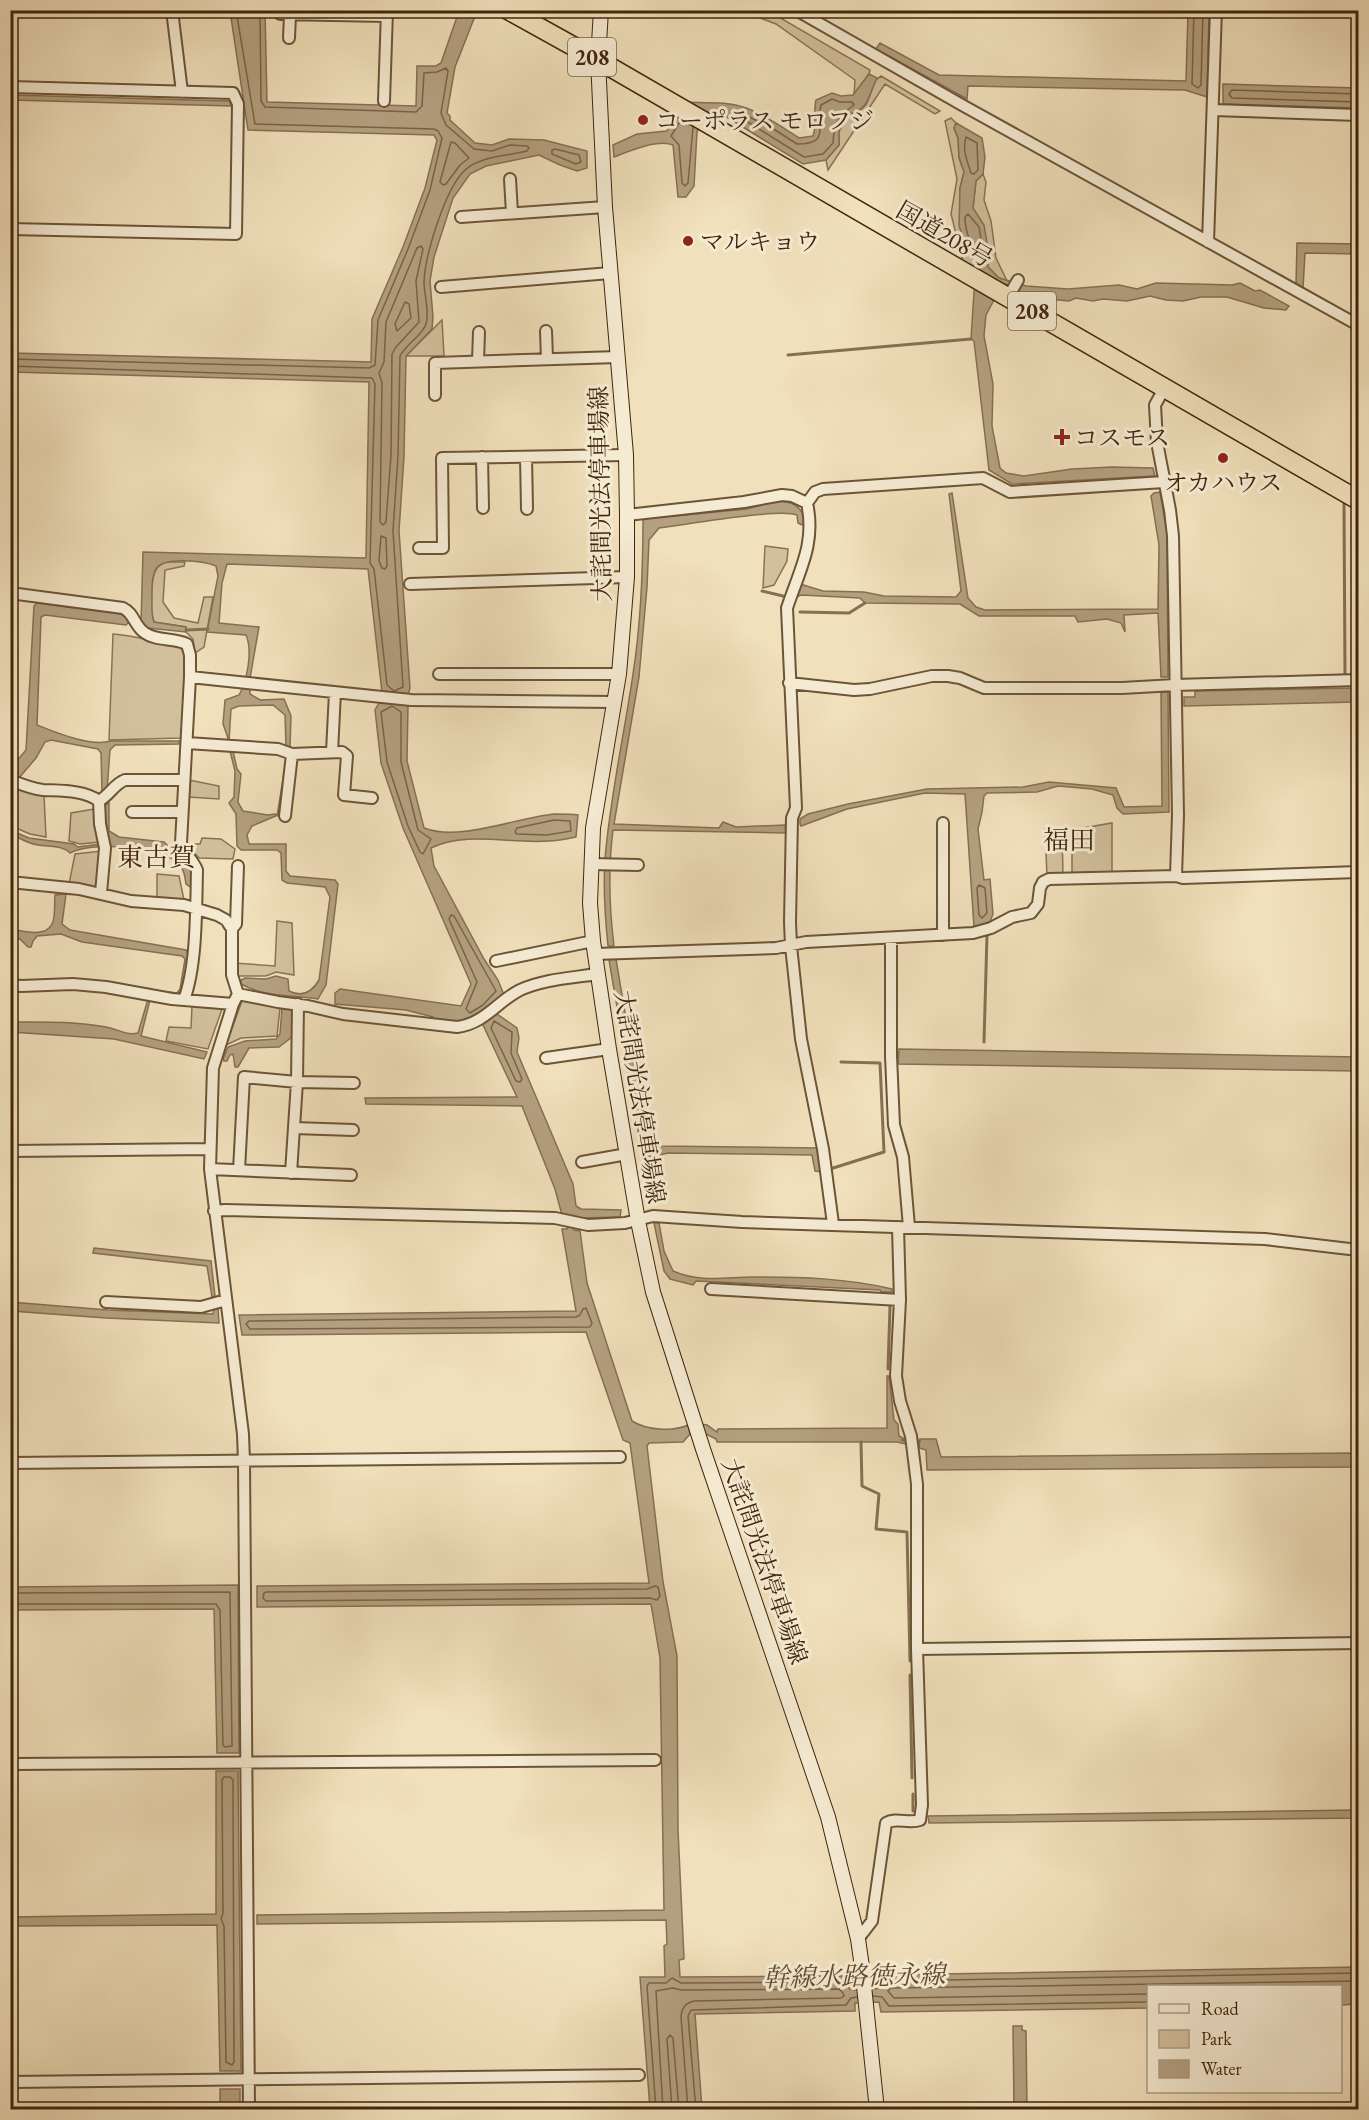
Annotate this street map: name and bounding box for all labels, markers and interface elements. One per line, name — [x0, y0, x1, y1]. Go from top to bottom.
road number: 208 — [568, 38, 616, 76]
place label: コーポラス モロフジ — [655, 105, 874, 136]
marker: コーポラス モロフジ — [636, 113, 650, 127]
street label: 国道208号 — [891, 194, 999, 274]
place label: マルキョウ — [700, 226, 820, 257]
marker: マルキョウ — [681, 234, 695, 248]
road number: 208 — [1008, 292, 1056, 330]
street label: 大詫間光法停車場線 — [583, 386, 617, 602]
place label: コスモス — [1074, 422, 1170, 453]
marker: コスモス — [1055, 430, 1069, 444]
marker: オカハウス — [1216, 451, 1230, 465]
place label: オカハウス — [1164, 467, 1282, 498]
district label: 福田 — [1043, 823, 1095, 857]
district label: 東古賀 — [117, 840, 195, 874]
street label: 大詫間光法停車場線 — [608, 988, 672, 1206]
street label: 大詫間光法停車場線 — [715, 1454, 815, 1668]
water label: 幹線水路徳永線 — [763, 1957, 948, 1995]
legend — [1147, 1985, 1342, 2093]
text: Road — [1201, 1997, 1240, 2020]
text: Park — [1201, 2027, 1232, 2050]
text: Water — [1201, 2057, 1242, 2080]

